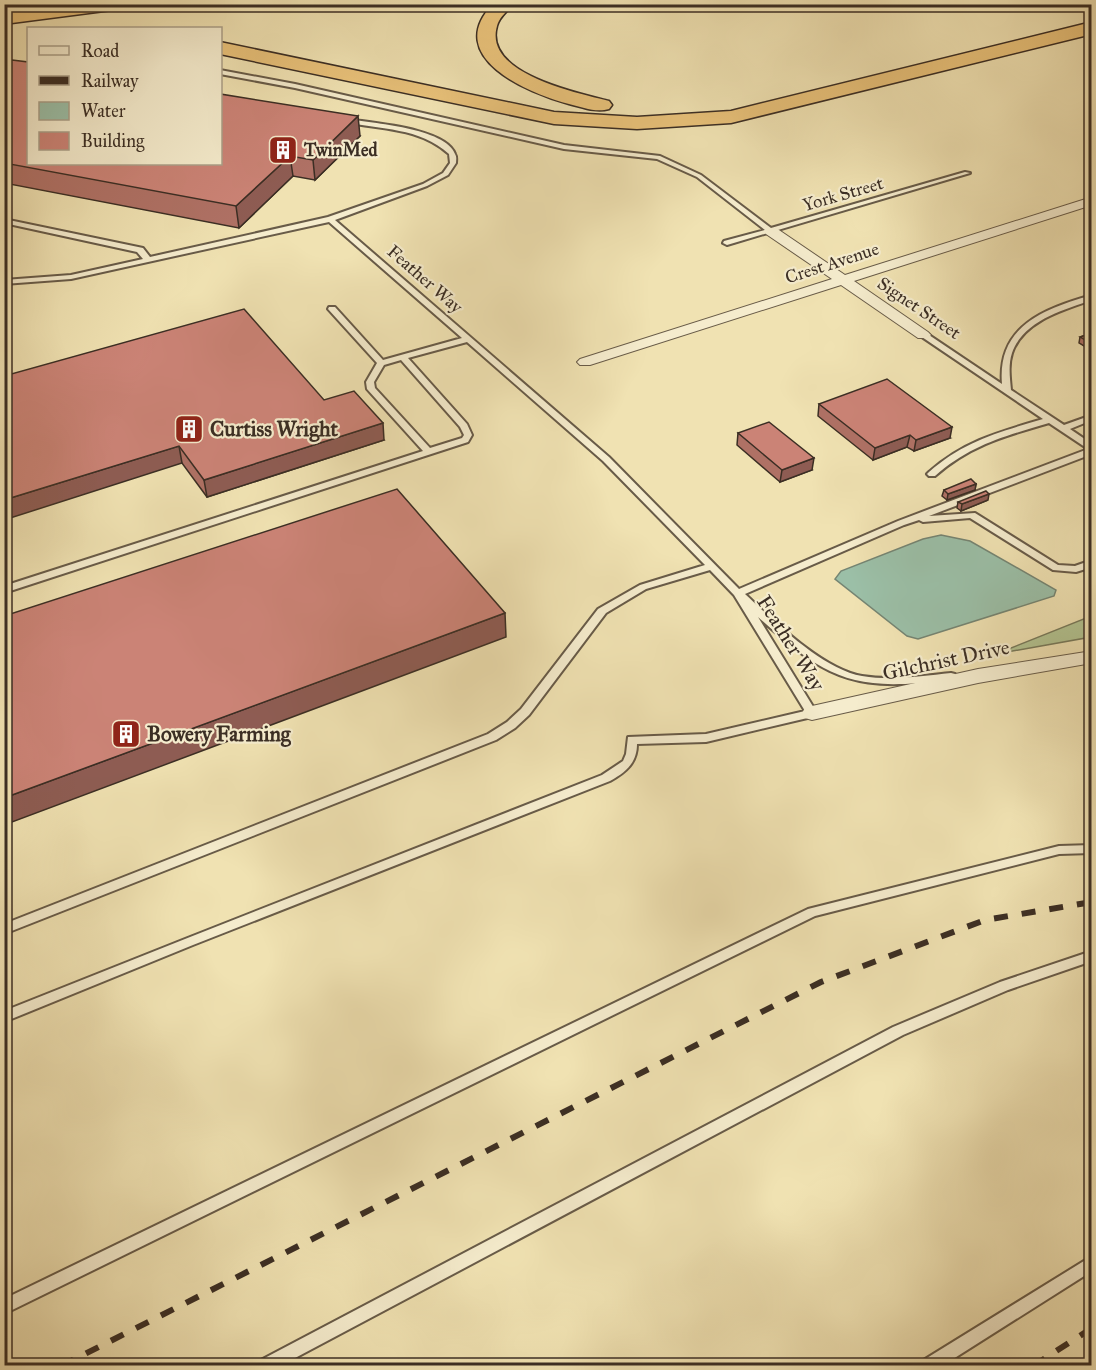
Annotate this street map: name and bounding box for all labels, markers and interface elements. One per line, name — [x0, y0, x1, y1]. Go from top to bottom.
legend — [27, 27, 222, 165]
text: Road — [81, 40, 119, 62]
text: Railway — [81, 70, 139, 92]
text: Water — [81, 100, 126, 122]
text: Building — [81, 130, 145, 153]
building icon: TwinMed — [267, 134, 299, 166]
place label: TwinMed — [303, 139, 378, 161]
street label: York Street — [800, 172, 886, 216]
street label: Crest Avenue — [782, 238, 882, 288]
street label: Feather Way — [383, 240, 468, 318]
street label: Signet Street — [873, 272, 965, 345]
building icon: Curtiss Wright — [173, 413, 205, 445]
place label: Curtiss Wright — [210, 416, 338, 442]
street label: Feather Way — [751, 590, 831, 697]
street label: Gilchrist Drive — [880, 634, 1012, 686]
building icon: Bowery Farming — [110, 718, 142, 750]
place label: Bowery Farming — [147, 721, 292, 747]

